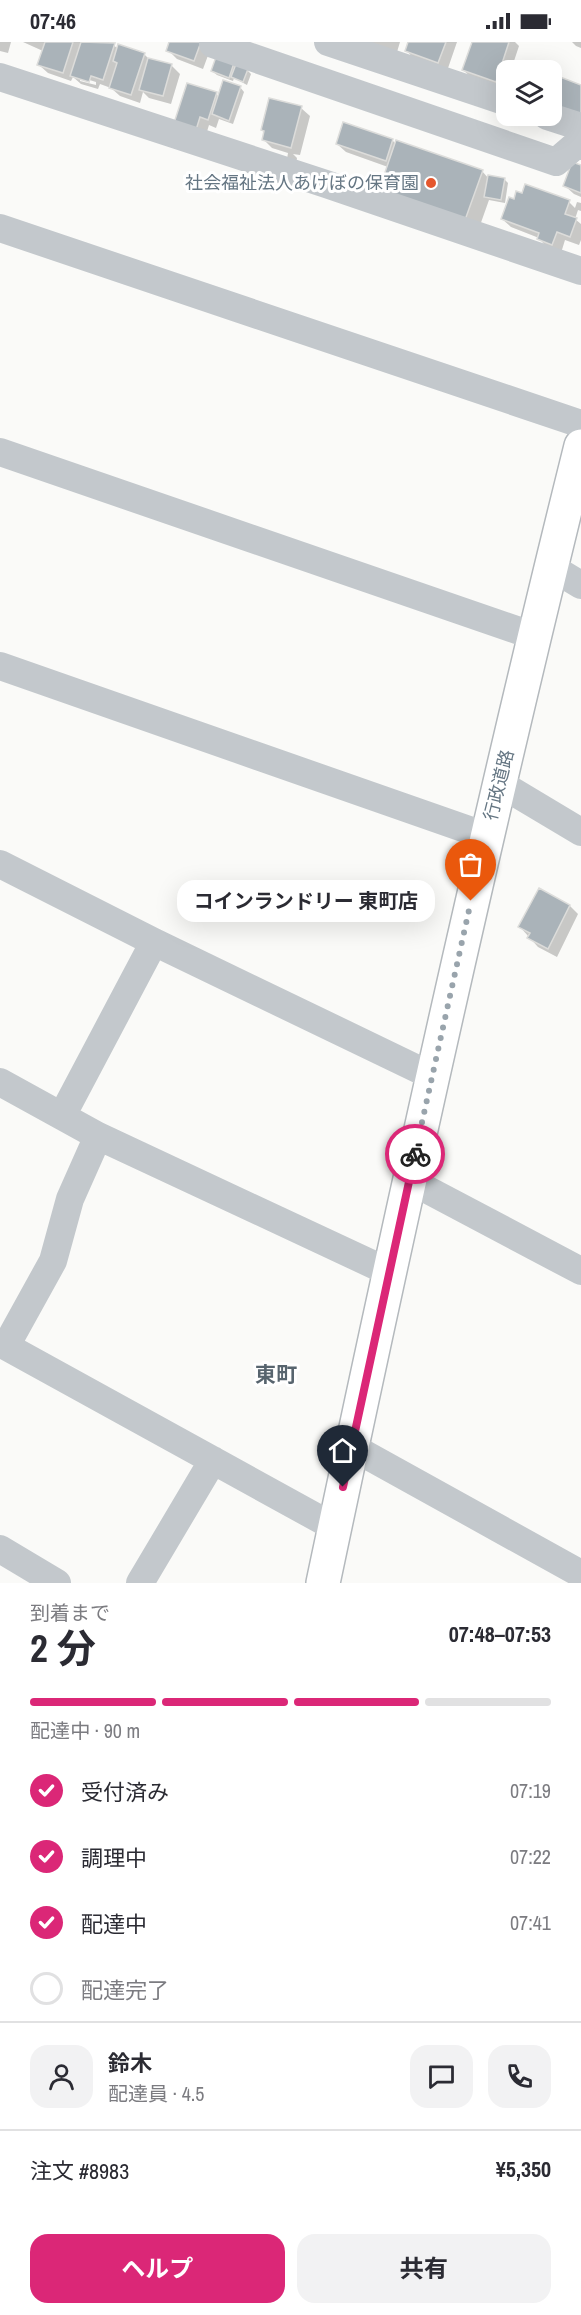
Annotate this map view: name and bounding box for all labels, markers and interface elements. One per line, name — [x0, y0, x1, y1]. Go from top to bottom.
text: 07:46 — [30, 6, 76, 36]
map controls — [496, 60, 562, 126]
button: layers — [496, 60, 562, 126]
place label: 社会福祉法人あけぼの保育園 — [185, 170, 419, 195]
marker: 社会福祉法人あけぼの保育園 — [424, 176, 438, 190]
street label: 行政道路 — [478, 747, 519, 823]
pin — [445, 839, 496, 901]
icon: bag — [454, 848, 487, 881]
callout: コインランドリー 東町店 — [177, 880, 435, 922]
text: コインランドリー 東町店 — [194, 887, 418, 914]
courier — [385, 1124, 445, 1184]
icon: bike — [399, 1138, 432, 1171]
district label: 東町 — [255, 1360, 297, 1389]
pin — [317, 1425, 368, 1487]
icon: home — [326, 1434, 359, 1467]
text: 到着まで — [30, 1599, 110, 1626]
text: 07:48–07:53 — [449, 1619, 551, 1649]
text: 2 分 — [30, 1622, 96, 1674]
text: 配達中 · 90 m — [30, 1717, 140, 1744]
icon: check — [30, 1774, 63, 1807]
text: 受付済み — [81, 1777, 169, 1807]
text: 07:19 — [510, 1777, 551, 1804]
icon: check — [30, 1840, 63, 1873]
text: 調理中 — [81, 1843, 147, 1873]
text: 07:22 — [510, 1843, 551, 1870]
icon: check — [30, 1906, 63, 1939]
text: 配達中 — [81, 1909, 147, 1939]
text: 07:41 — [510, 1909, 551, 1936]
text: 配達完了 — [81, 1975, 169, 2005]
button: person — [30, 2045, 93, 2108]
button: chat — [410, 2045, 473, 2108]
button: phone — [488, 2045, 551, 2108]
text: 鈴木 — [108, 2048, 152, 2078]
text: 配達員 · 4.5 — [108, 2080, 204, 2107]
text: ¥5,350 — [496, 2154, 551, 2184]
text: 注文 #8983 — [30, 2156, 129, 2186]
button: ヘルプ — [30, 2234, 285, 2303]
button: 共有 — [297, 2234, 551, 2303]

